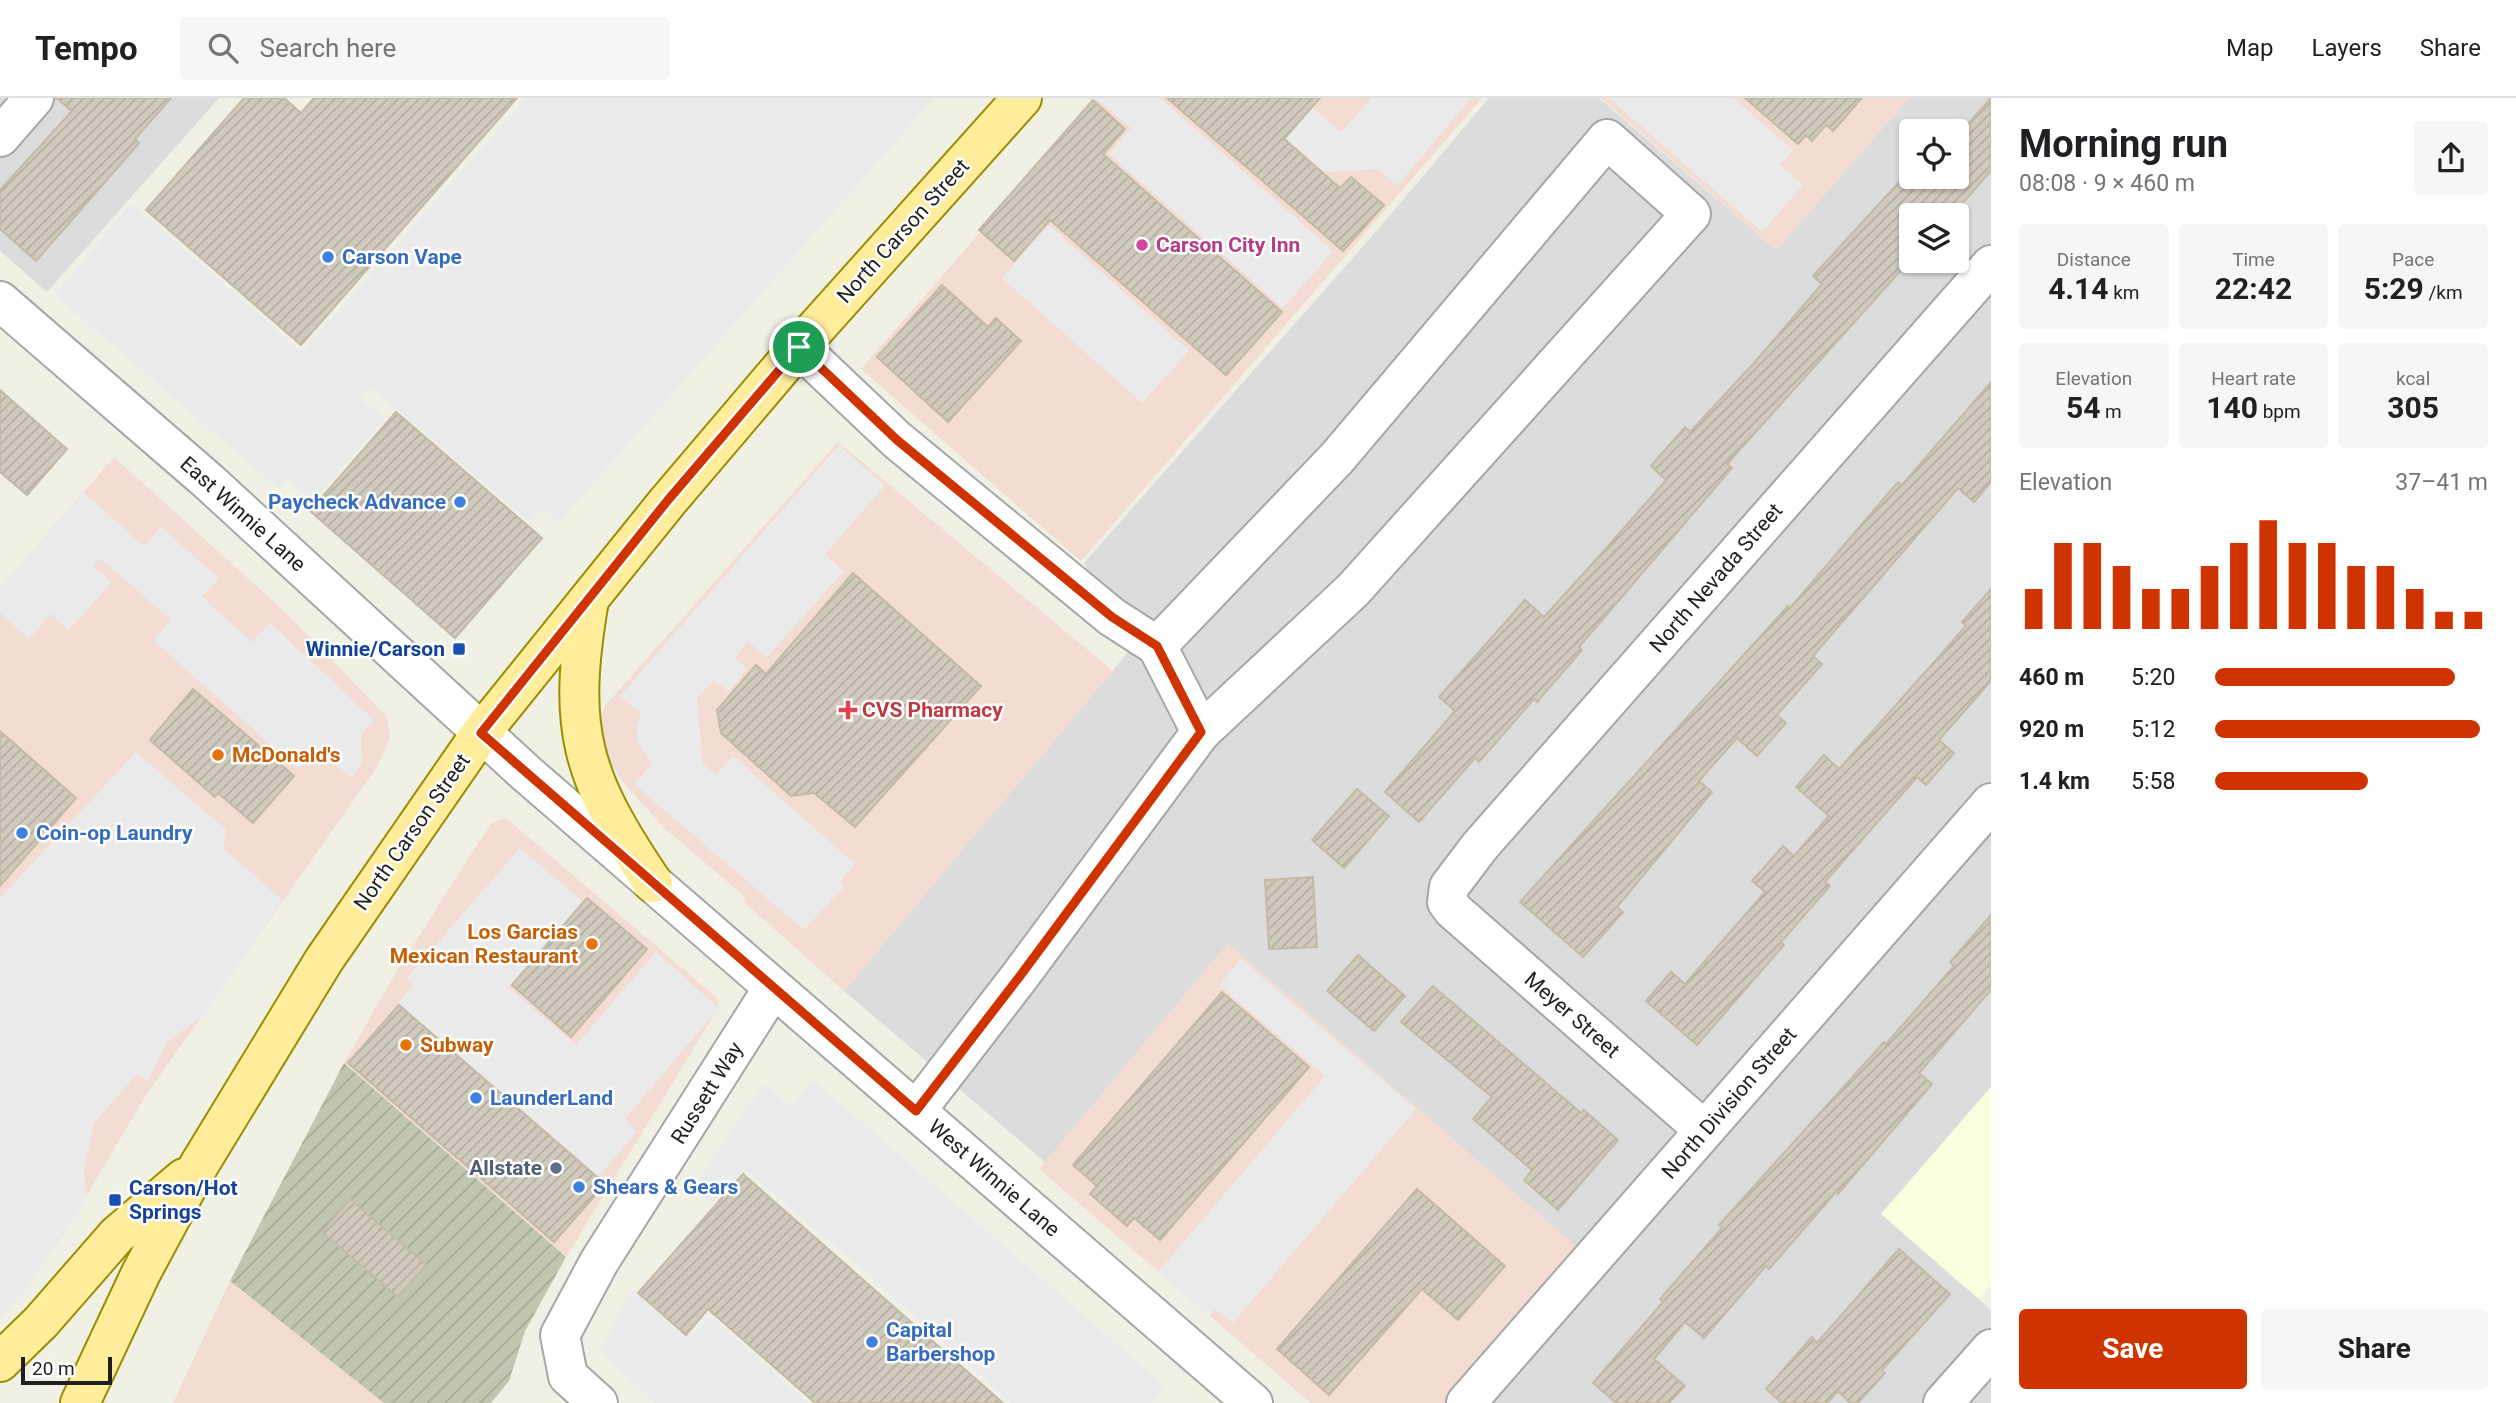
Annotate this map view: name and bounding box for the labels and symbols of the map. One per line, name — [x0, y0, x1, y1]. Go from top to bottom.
street label: North Carson Street — [832, 154, 974, 308]
place label: Carson City Inn — [1156, 233, 1300, 257]
marker: Carson City Inn — [1134, 237, 1150, 253]
place label: Carson Vape — [342, 245, 462, 269]
marker: Carson Vape — [320, 249, 336, 265]
pin — [769, 317, 829, 377]
street label: East Winnie Lane — [175, 452, 311, 576]
place label: Paycheck Advance — [268, 490, 446, 514]
marker: Paycheck Advance — [452, 494, 468, 510]
street label: North Nevada Street — [1645, 499, 1787, 657]
place label: Winnie/Carson — [306, 637, 445, 661]
marker: Winnie/Carson — [451, 641, 467, 657]
place label: CVS Pharmacy — [862, 698, 1003, 722]
marker: CVS Pharmacy — [840, 702, 856, 718]
place label: McDonald's — [232, 743, 341, 767]
marker: McDonald's — [210, 747, 226, 763]
street label: North Carson Street — [349, 749, 475, 915]
place label: Coin-op Laundry — [36, 821, 193, 845]
marker: Coin-op Laundry — [14, 825, 30, 841]
place label: Los Garcias Mexican Restaurant — [390, 920, 578, 968]
marker: Los Garcias Mexican Restaurant — [584, 936, 600, 952]
street label: Meyer Street — [1520, 967, 1624, 1063]
street label: North Division Street — [1657, 1022, 1801, 1184]
place label: Subway — [420, 1033, 494, 1057]
marker: Subway — [398, 1037, 414, 1053]
street label: Russett Way — [666, 1037, 748, 1148]
place label: LaunderLand — [490, 1086, 613, 1110]
marker: LaunderLand — [468, 1090, 484, 1106]
street label: West Winnie Lane — [923, 1114, 1065, 1242]
place label: Allstate — [469, 1156, 542, 1180]
marker: Allstate — [548, 1160, 564, 1176]
place label: Shears & Gears — [593, 1175, 739, 1199]
place label: Carson/Hot Springs — [129, 1176, 238, 1224]
marker: Shears & Gears — [571, 1179, 587, 1195]
marker: Carson/Hot Springs — [107, 1192, 123, 1208]
place label: Capital Barbershop — [886, 1318, 996, 1366]
marker: Capital Barbershop — [864, 1334, 880, 1350]
scale bar — [21, 1354, 112, 1386]

